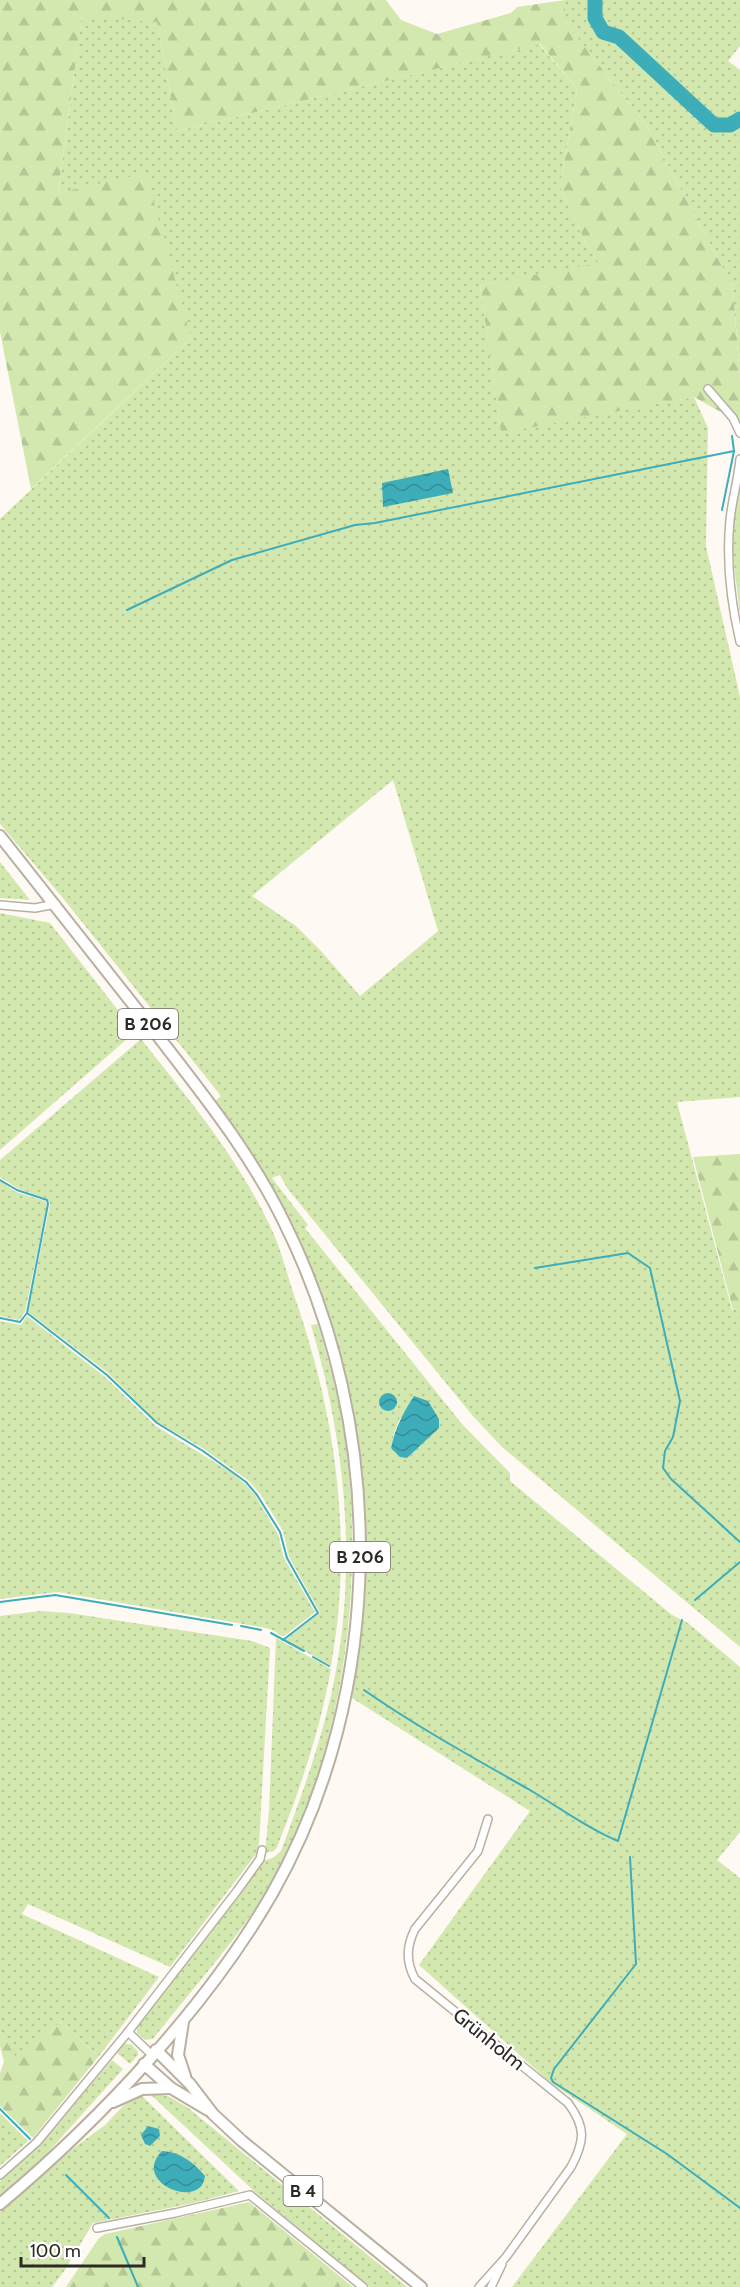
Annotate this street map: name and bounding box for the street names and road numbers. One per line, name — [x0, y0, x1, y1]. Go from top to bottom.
road number: B 206 — [118, 1009, 178, 1039]
road number: B 206 — [330, 1542, 390, 1572]
street label: Grünholm — [448, 2003, 530, 2075]
road number: B 4 — [284, 2176, 322, 2206]

